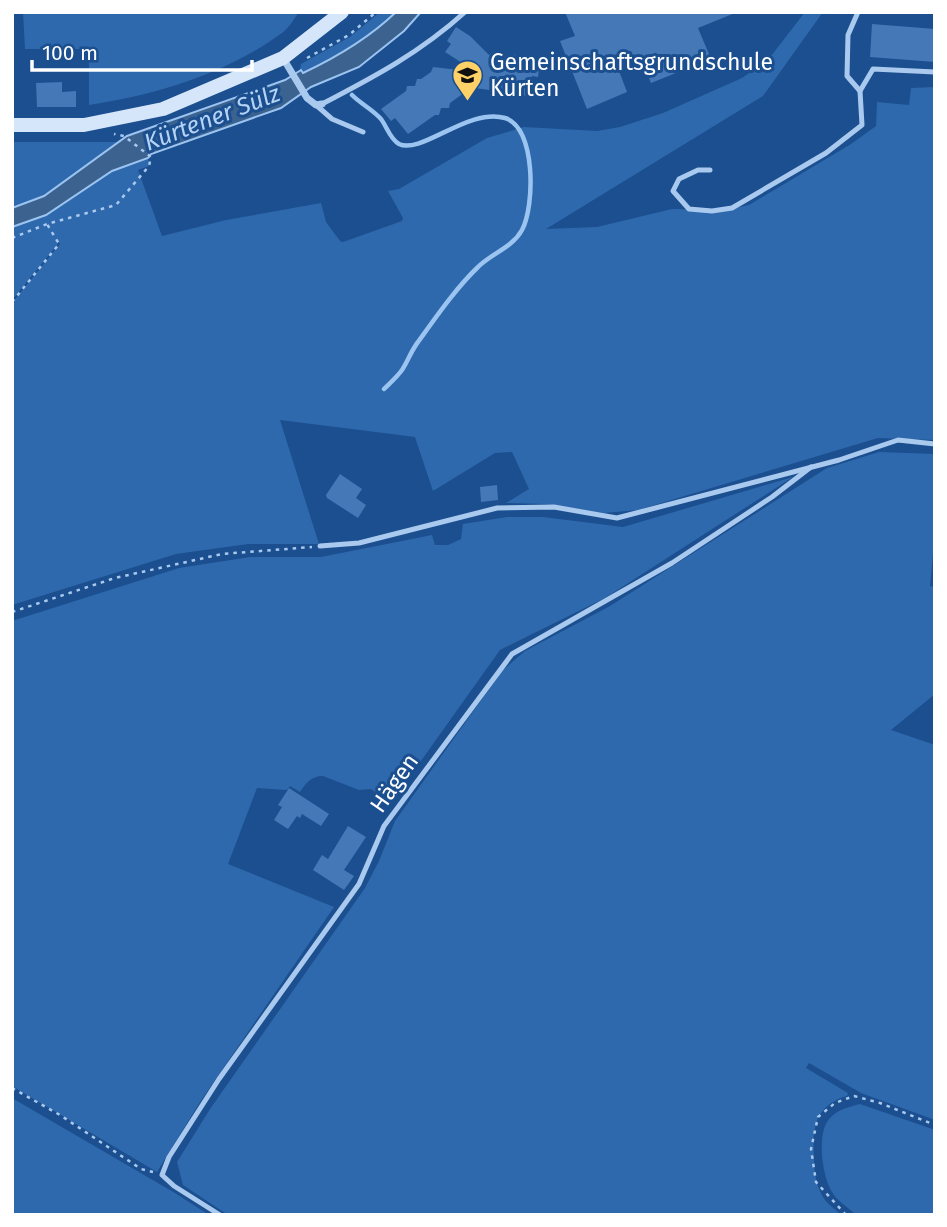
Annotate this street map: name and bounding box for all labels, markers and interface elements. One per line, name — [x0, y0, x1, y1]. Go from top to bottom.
scale bar — [32, 28, 252, 72]
text: 100 m — [42, 40, 98, 66]
place label: Gemeinschaftsgrundschule Kürten — [490, 48, 773, 102]
school or university icon: Gemeinschaftsgrundschule Kürten — [450, 58, 484, 102]
water label: Kürtener Sülz — [140, 79, 284, 157]
street label: Hägen — [364, 748, 424, 818]

